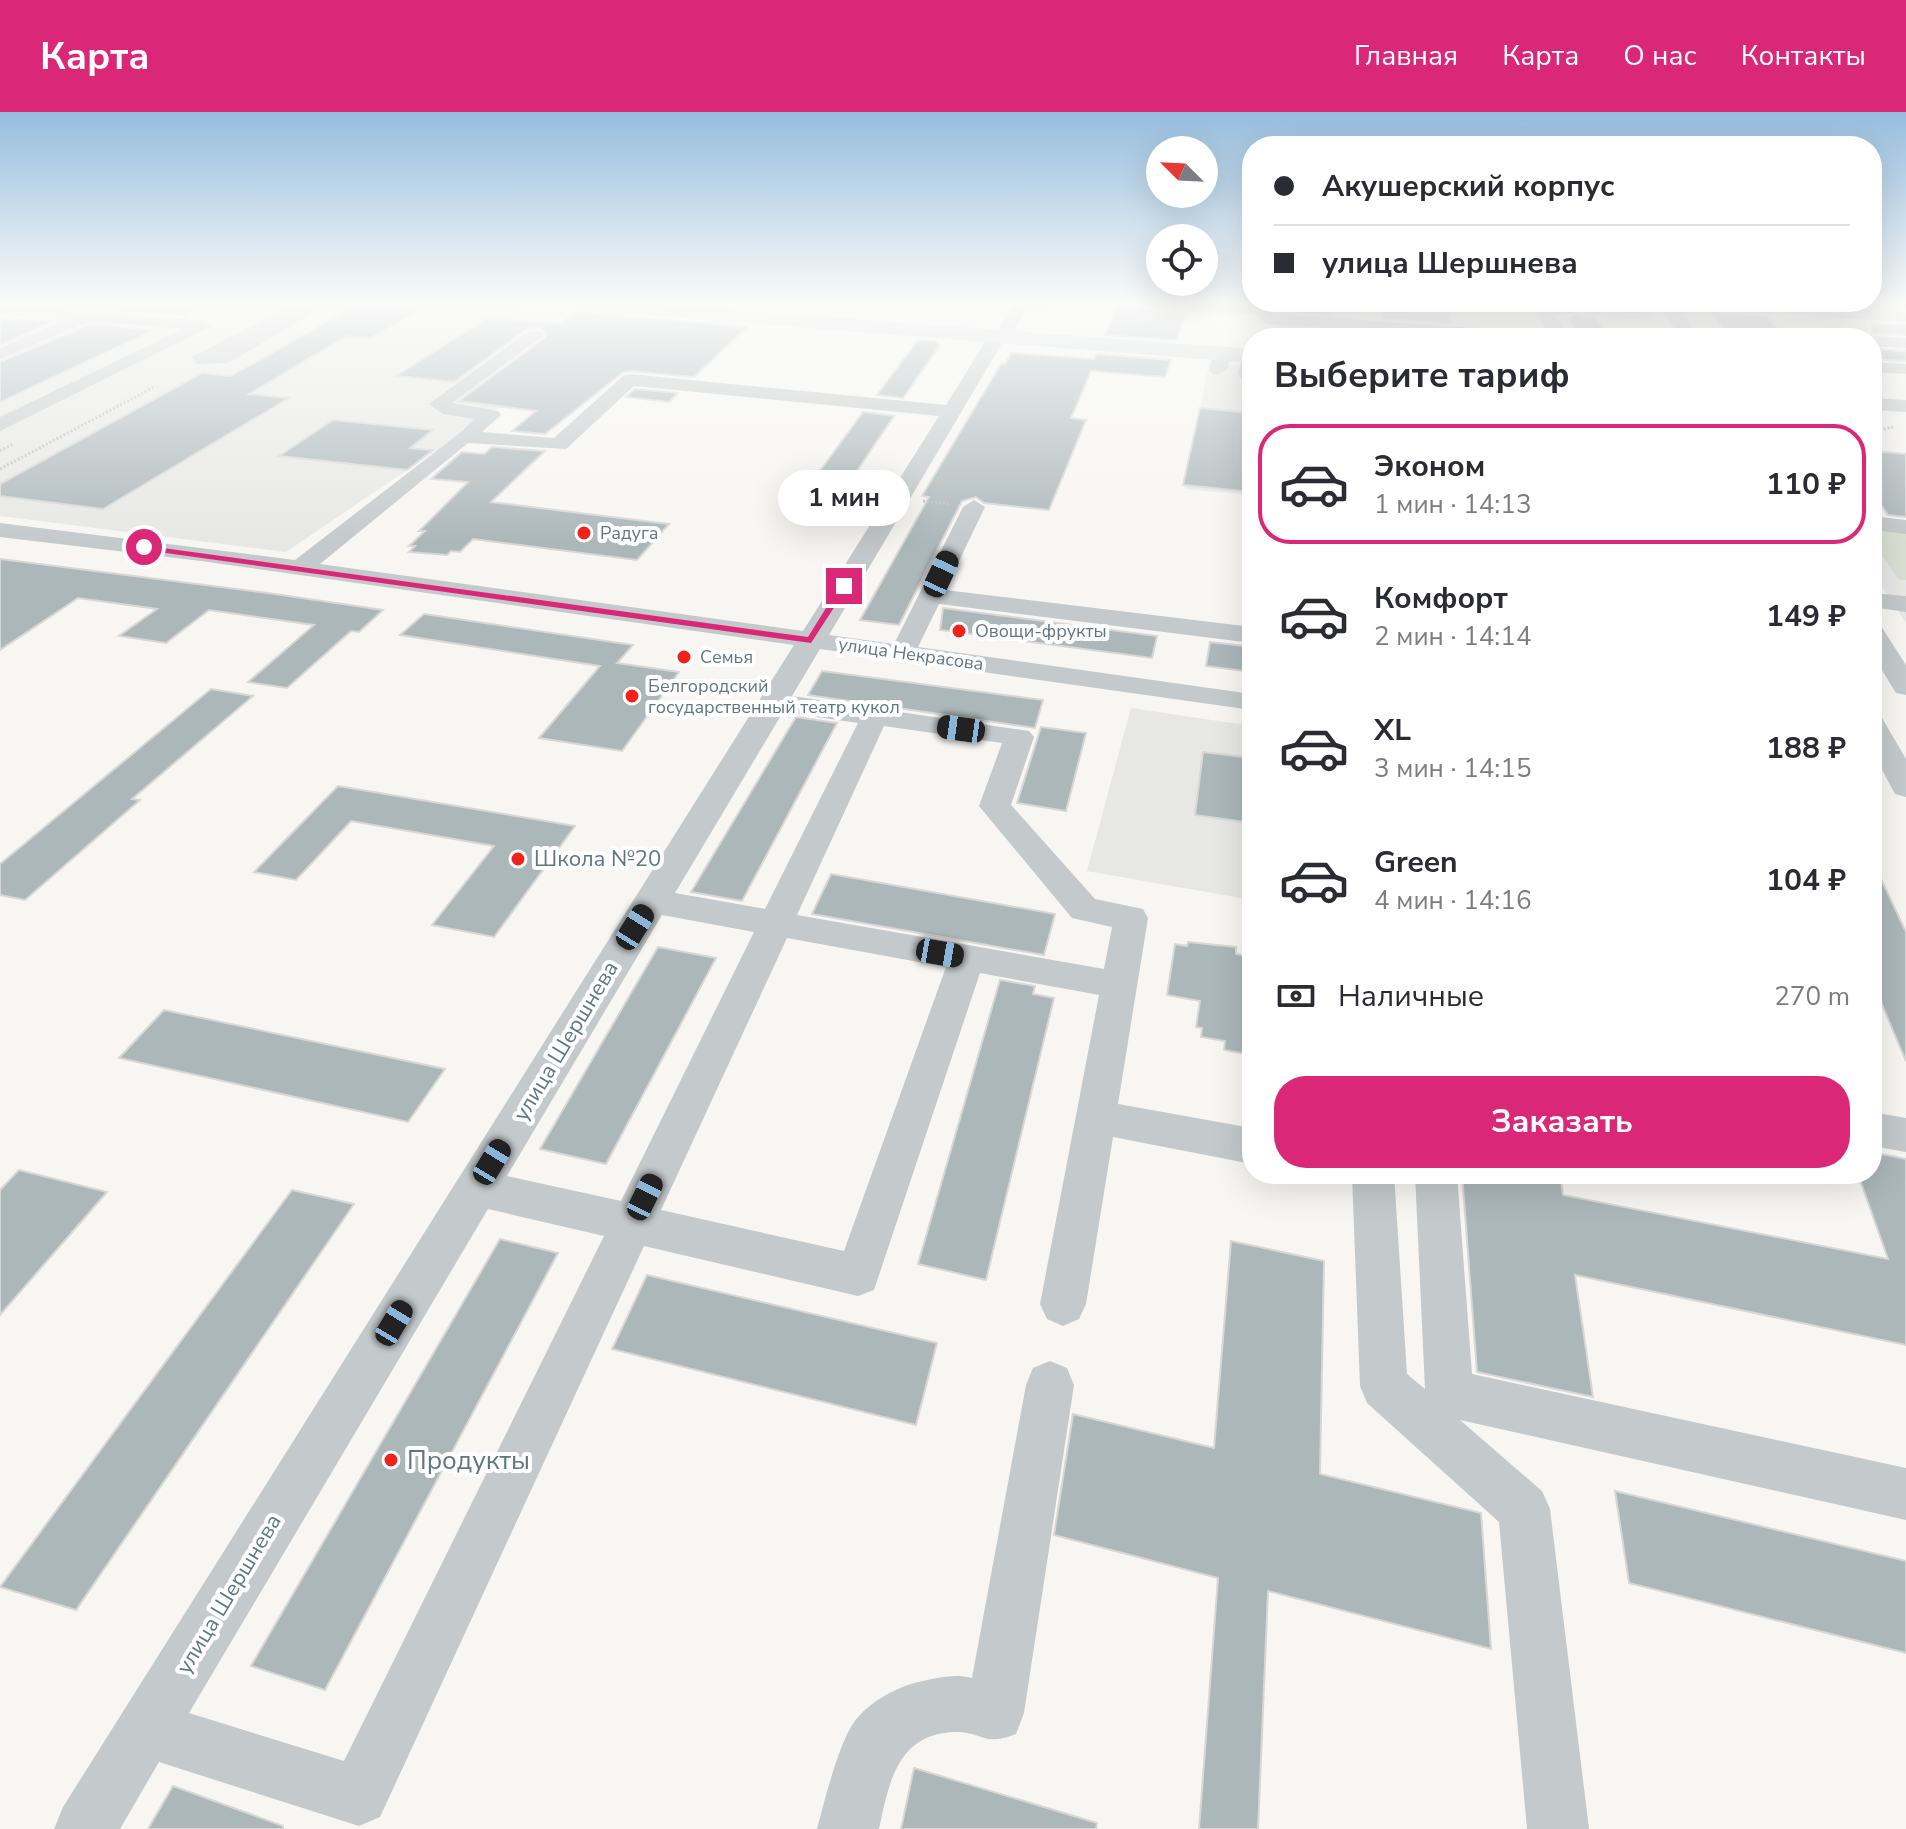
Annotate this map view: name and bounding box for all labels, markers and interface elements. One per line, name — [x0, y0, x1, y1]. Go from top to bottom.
text: Карта — [40, 31, 150, 82]
text: Главная — [1354, 37, 1458, 75]
text: Карта — [1502, 37, 1579, 75]
text: О нас — [1623, 37, 1697, 75]
text: Контакты — [1741, 37, 1866, 75]
north arrow — [1146, 136, 1218, 208]
map controls — [1146, 136, 1218, 296]
text: Акушерский корпус — [1322, 166, 1615, 207]
button: locate — [1146, 224, 1218, 296]
text: улица Шершнева — [1322, 243, 1578, 284]
text: Выберите тариф — [1274, 351, 1570, 400]
text: Эконом — [1374, 446, 1485, 487]
icon: car — [1278, 448, 1350, 520]
text: 110 ₽ — [1766, 464, 1846, 505]
callout: 1 мин — [778, 470, 910, 526]
text: 1 мин — [808, 480, 880, 515]
text: 1 мин · 14:13 — [1374, 487, 1531, 522]
place label: Радуга — [600, 521, 659, 545]
marker: Радуга — [575, 524, 593, 542]
route start — [126, 529, 162, 565]
car — [920, 547, 962, 601]
route end — [826, 568, 862, 604]
text: Комфорт — [1374, 578, 1508, 619]
icon: car — [1278, 580, 1350, 652]
text: 149 ₽ — [1766, 596, 1846, 637]
place label: Овощи-фрукты — [975, 619, 1107, 643]
text: 2 мин · 14:14 — [1374, 619, 1531, 654]
marker: Овощи-фрукты — [950, 622, 968, 640]
street label: улица Некрасова — [837, 632, 985, 676]
place label: Семья — [700, 645, 753, 669]
marker: Семья — [675, 648, 693, 666]
place label: Белгородский государственный театр кукол — [648, 674, 900, 719]
marker: Белгородский государственный театр кукол — [623, 687, 641, 705]
text: XL — [1374, 710, 1411, 751]
icon: car — [1278, 712, 1350, 784]
car — [936, 714, 986, 744]
text: 188 ₽ — [1766, 728, 1846, 769]
text: 3 мин · 14:15 — [1374, 751, 1531, 786]
text: Green — [1374, 842, 1458, 883]
place label: Школа №20 — [534, 844, 661, 874]
icon: car — [1278, 844, 1350, 916]
marker: Школа №20 — [509, 850, 527, 868]
text: 104 ₽ — [1766, 860, 1846, 901]
text: 4 мин · 14:16 — [1374, 883, 1531, 918]
car — [612, 900, 658, 954]
car — [914, 937, 966, 969]
street label: улица Шершнева — [506, 955, 626, 1127]
icon: cash — [1274, 974, 1318, 1018]
text: Наличные — [1338, 976, 1484, 1017]
text: 270 m — [1774, 979, 1850, 1014]
button: Заказать — [1274, 1076, 1850, 1168]
car — [469, 1135, 515, 1189]
car — [624, 1170, 666, 1224]
car — [371, 1296, 417, 1350]
place label: Продукты — [407, 1443, 530, 1478]
marker: Продукты — [382, 1451, 400, 1469]
street label: улица Шершнева — [169, 1508, 289, 1680]

